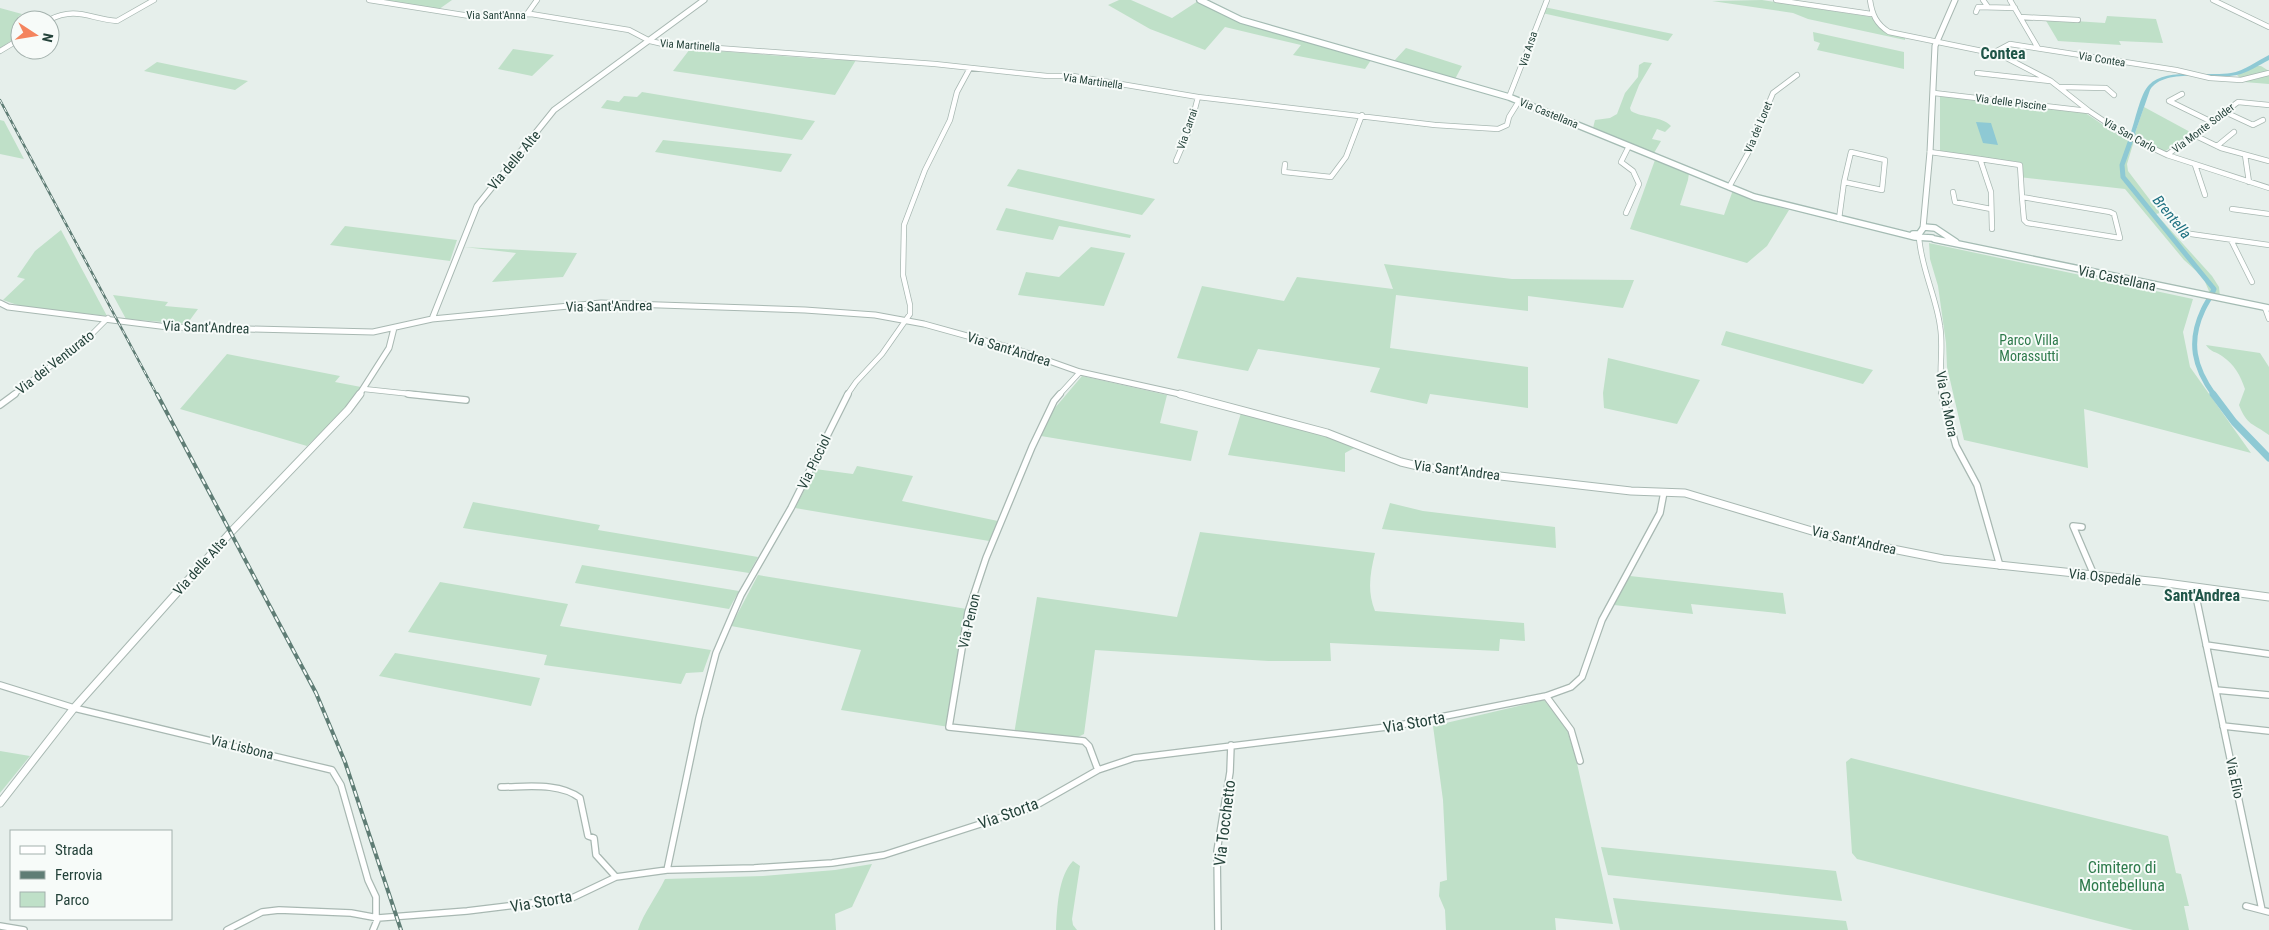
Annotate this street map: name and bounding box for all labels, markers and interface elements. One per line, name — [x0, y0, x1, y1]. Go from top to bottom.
street label: Via Sant'Anna — [466, 9, 526, 22]
north arrow — [10, 10, 60, 60]
street label: Via Arsa — [1517, 30, 1540, 69]
text: N — [39, 32, 56, 44]
street label: Via Martinella — [659, 37, 720, 54]
district label: Contea — [1980, 44, 2026, 63]
street label: Via Contea — [2078, 49, 2126, 70]
street label: Via Martinella — [1062, 71, 1124, 92]
street label: Via delle Piscine — [1975, 92, 2047, 113]
street label: Via Castellana — [1517, 96, 1580, 131]
street label: Via dei Loret — [1742, 100, 1775, 155]
street label: Via Monte Solder — [2170, 100, 2237, 156]
street label: Via Carrai — [1174, 107, 1201, 151]
street label: Via San Carlo — [2101, 116, 2159, 155]
street label: Via delle Alte — [485, 127, 544, 193]
water label: Brentella — [2149, 192, 2195, 242]
street label: Via Castellana — [2077, 262, 2157, 294]
street label: Via Sant'Andrea — [566, 297, 652, 315]
street label: Via Sant'Andrea — [162, 317, 250, 337]
street label: Via dei Venturato — [13, 327, 97, 397]
street label: Via Sant'Andrea — [965, 329, 1053, 369]
park label: Parco Villa Morassutti — [1999, 332, 2059, 364]
street label: Via Cà Mora — [1933, 370, 1961, 438]
street label: Via Picciol — [794, 432, 834, 492]
street label: Via Sant'Andrea — [1413, 457, 1501, 483]
street label: Via Sant'Andrea — [1810, 522, 1898, 558]
street label: Via delle Alte — [170, 533, 231, 598]
street label: Via Ospedale — [2068, 565, 2142, 589]
district label: Sant'Andrea — [2164, 586, 2240, 605]
street label: Via Penon — [955, 592, 983, 650]
street label: Via Storta — [1382, 708, 1447, 737]
street label: Via Lisbona — [209, 731, 275, 763]
street label: Via Elio — [2223, 756, 2247, 800]
street label: Via Tocchetto — [1210, 779, 1239, 867]
street label: Via Storta — [976, 794, 1041, 833]
legend — [10, 830, 172, 920]
text: Strada — [55, 841, 93, 859]
park label: Cimitero di Montebelluna — [2079, 858, 2165, 895]
text: Ferrovia — [55, 866, 103, 884]
street label: Via Storta — [509, 887, 574, 916]
text: Parco — [55, 891, 89, 909]

